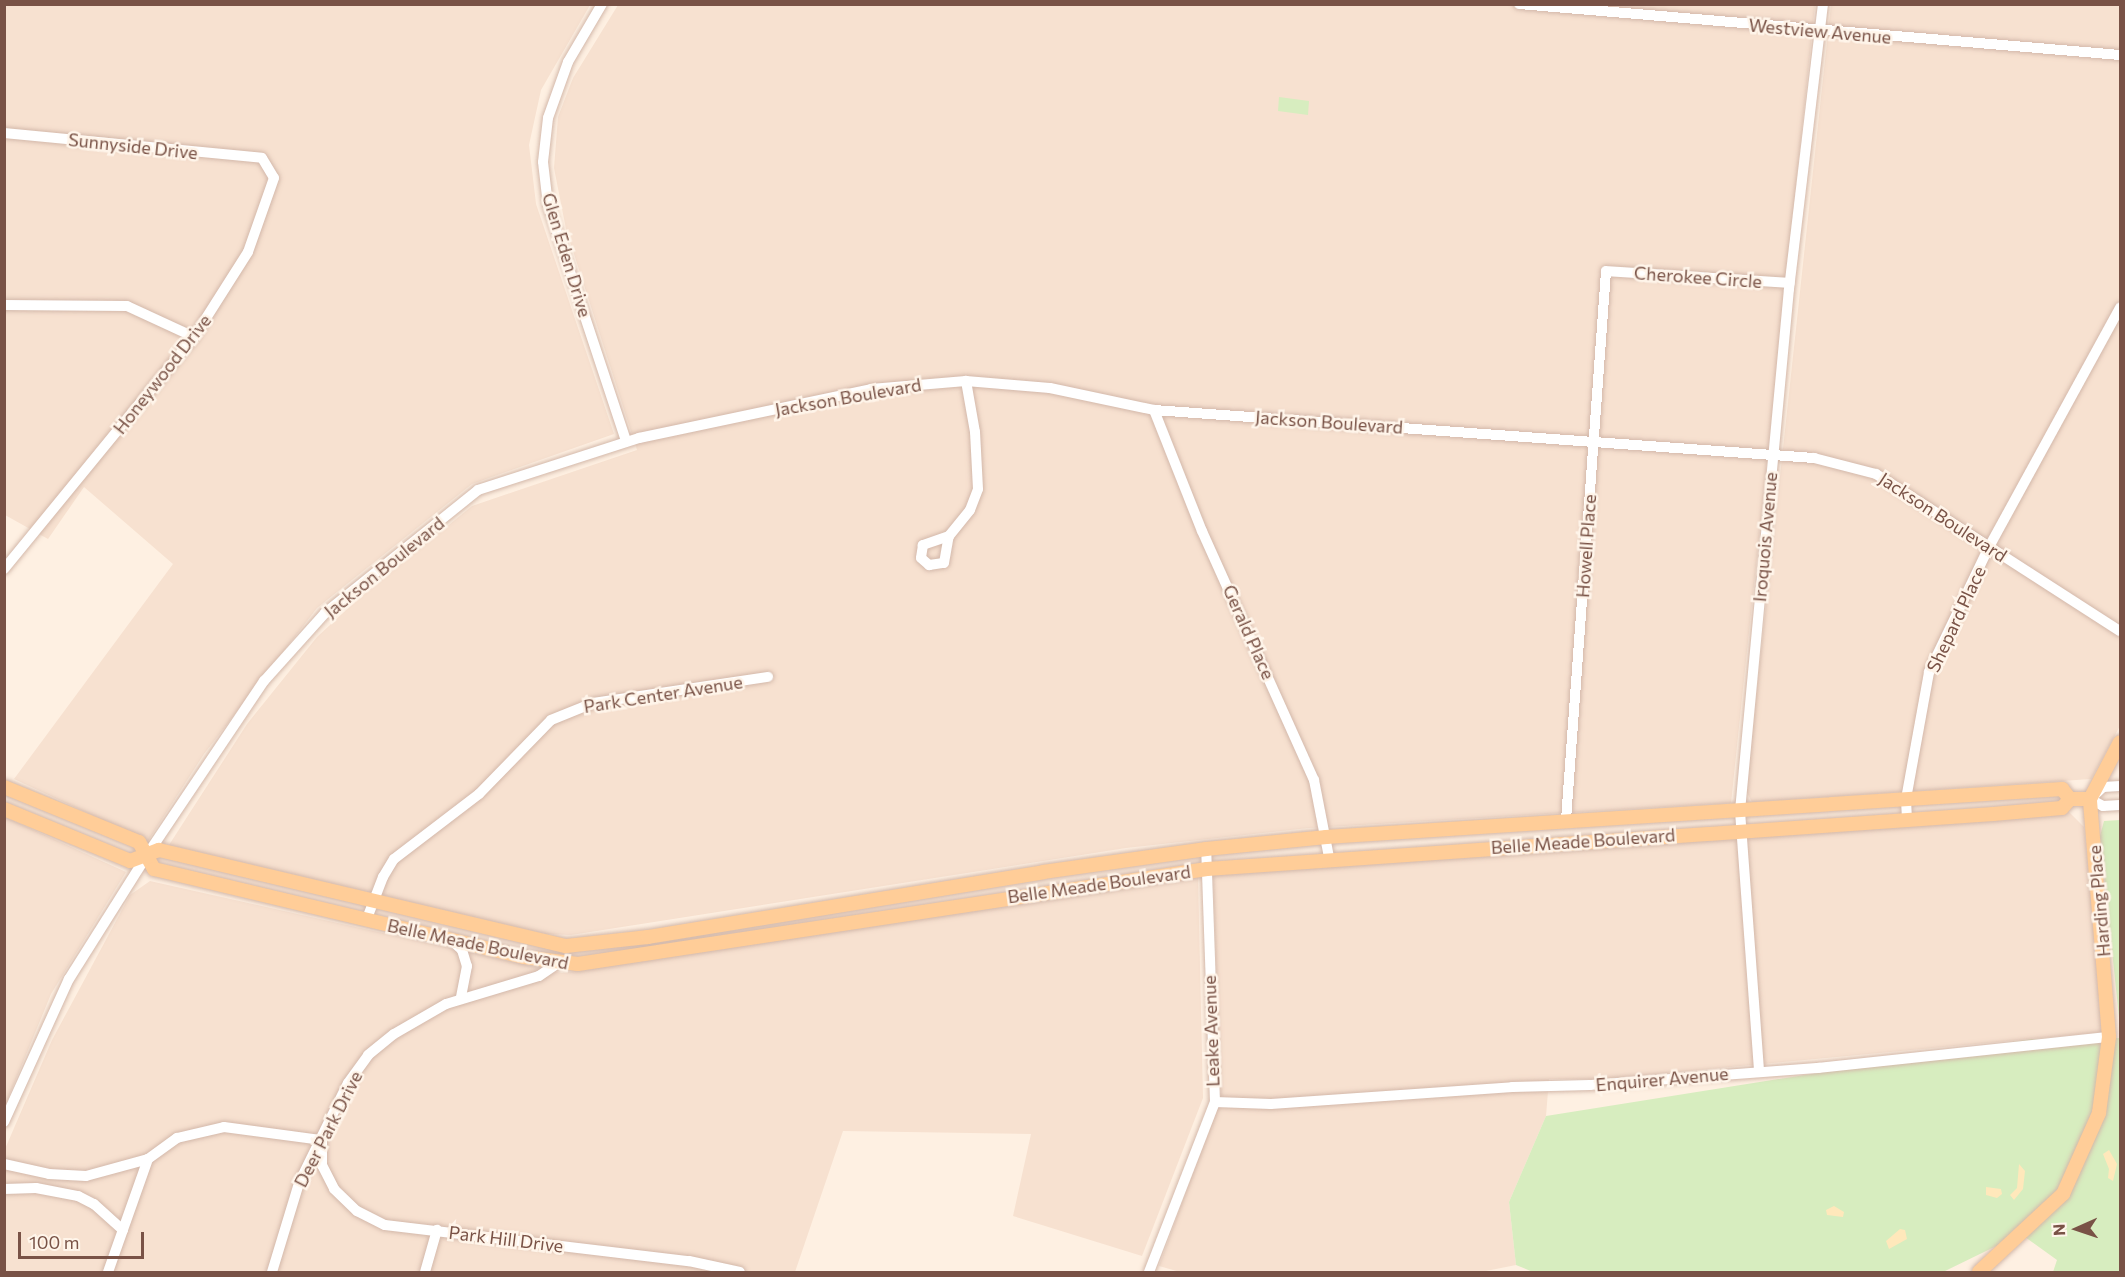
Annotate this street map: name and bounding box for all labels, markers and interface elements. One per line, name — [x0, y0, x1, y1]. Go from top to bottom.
street label: Westview Avenue — [1748, 14, 1892, 48]
street label: Sunnyside Drive — [67, 128, 199, 164]
street label: Glen Eden Drive — [538, 190, 596, 320]
street label: Cherokee Circle — [1633, 262, 1763, 292]
street label: Honeywood Drive — [109, 310, 215, 438]
street label: Jackson Boulevard — [773, 374, 923, 420]
street label: Jackson Boulevard — [1254, 406, 1404, 438]
street label: Jackson Boulevard — [1875, 468, 2011, 566]
street label: Iroquois Avenue — [1749, 471, 1781, 603]
street label: Howell Place — [1572, 493, 1600, 599]
street label: Jackson Boulevard — [320, 512, 448, 622]
street label: Shepard Place — [1922, 562, 1990, 676]
street label: Gerald Place — [1219, 581, 1279, 683]
street label: Park Center Avenue — [582, 671, 744, 717]
street label: Belle Meade Boulevard — [1490, 824, 1676, 858]
street label: Harding Place — [2083, 844, 2115, 958]
street label: Belle Meade Boulevard — [1006, 860, 1192, 908]
street label: Belle Meade Boulevard — [385, 914, 571, 974]
street label: Leake Avenue — [1198, 975, 1224, 1087]
street label: Enquirer Avenue — [1595, 1062, 1729, 1096]
street label: Deer Park Drive — [289, 1067, 367, 1191]
north arrow — [2047, 1199, 2107, 1259]
scale bar — [21, 1220, 147, 1258]
street label: Park Hill Drive — [447, 1221, 565, 1257]
text: N — [2049, 1223, 2068, 1236]
text: 100 m — [29, 1231, 79, 1253]

